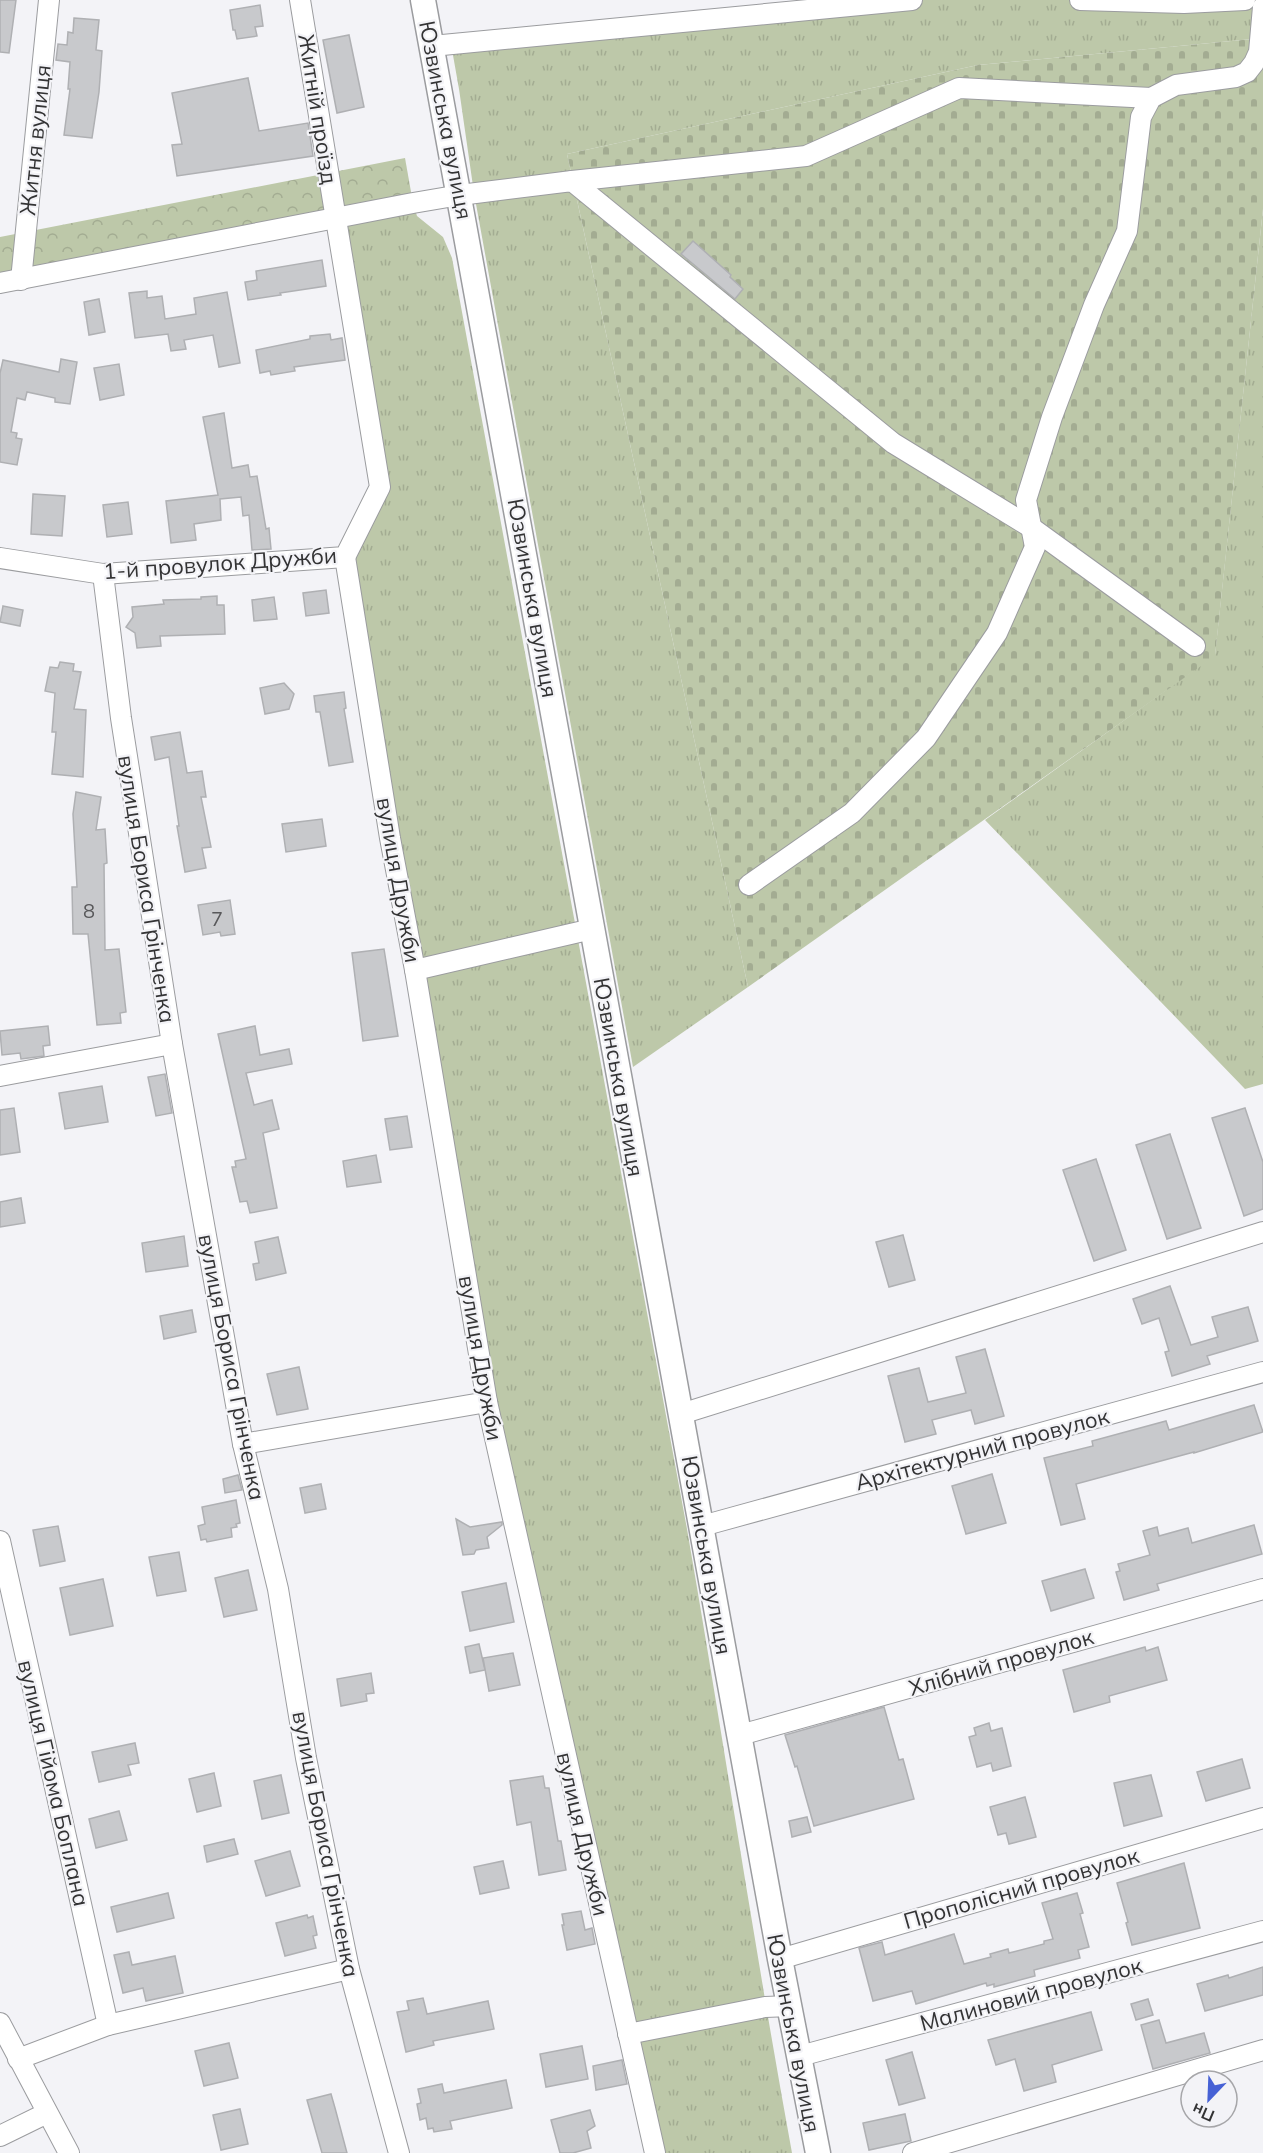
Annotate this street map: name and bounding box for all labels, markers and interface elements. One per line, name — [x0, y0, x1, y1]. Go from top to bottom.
street label: Юзвинська вулиця — [413, 18, 479, 222]
street label: Житній проїзд — [292, 32, 344, 186]
street label: Житня вулиця — [13, 63, 57, 217]
street label: Юзвинська вулиця — [502, 496, 564, 700]
street label: 1-й провулок Дружби — [102, 541, 338, 585]
street label: вулиця Бориса Грінченка — [112, 753, 182, 1025]
street label: вулиця Дружби — [371, 795, 427, 965]
house number: 8 — [83, 898, 95, 923]
house number: 7 — [211, 906, 223, 931]
street label: Юзвинська вулиця — [588, 975, 650, 1179]
street label: вулиця Бориса Грінченка — [192, 1231, 272, 1503]
street label: вулиця Дружби — [453, 1273, 509, 1443]
street label: Архітектурний провулок — [852, 1402, 1112, 1496]
street label: Юзвинська вулиця — [676, 1453, 738, 1657]
street label: Хлібний провулок — [905, 1622, 1097, 1702]
street label: вулиця Гійома Боплана — [12, 1657, 96, 1909]
street label: вулиця Бориса Грінченка — [286, 1708, 366, 1980]
street label: вулиця Дружби — [551, 1749, 615, 1919]
street label: Прополісний провулок — [900, 1841, 1142, 1935]
street label: Юзвинська вулиця — [761, 1931, 827, 2135]
street label: Малиновий провулок — [917, 1951, 1145, 2037]
north arrow — [1179, 2069, 1239, 2129]
text: Пн — [1189, 2099, 1217, 2126]

